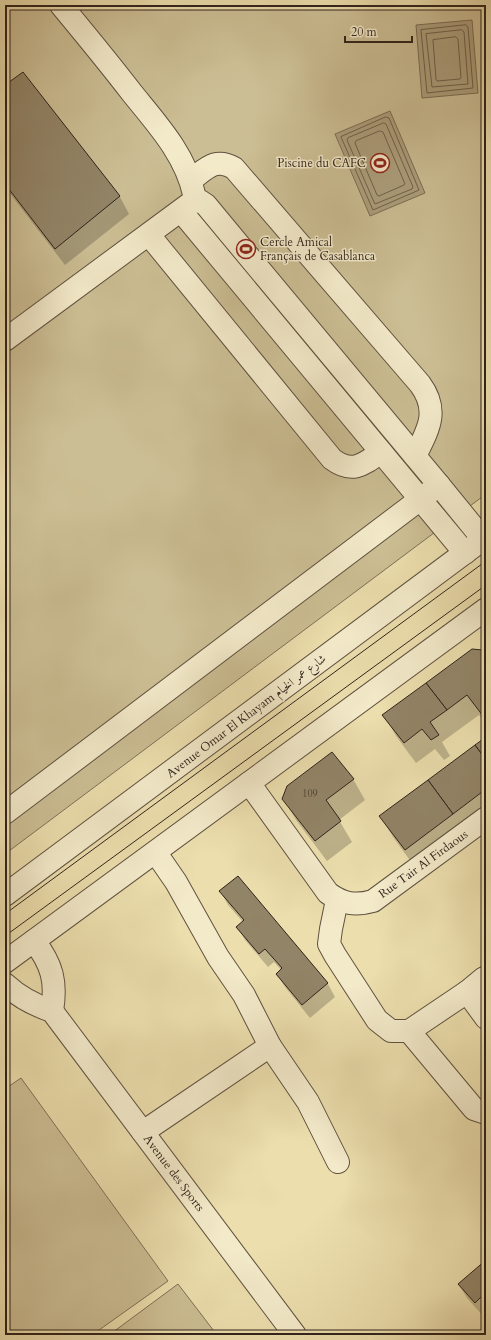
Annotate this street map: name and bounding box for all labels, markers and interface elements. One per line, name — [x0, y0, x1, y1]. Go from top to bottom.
scale bar — [345, 18, 412, 44]
text: 20 m — [351, 24, 378, 40]
sports icon: Piscine du CAFC — [369, 152, 391, 174]
place label: Piscine du CAFC — [277, 155, 366, 171]
place label: Cercle Amical Français de Casablanca — [260, 234, 376, 264]
sports icon: Cercle Amical Français de Casablanca — [235, 238, 257, 260]
street label: Avenue Omar El Khayam شارع عمر الخيام — [163, 651, 331, 784]
house number: 109 — [302, 787, 318, 801]
street label: Rue Tair Al Firdaous — [375, 826, 471, 902]
street label: Avenue des Sports — [140, 1131, 208, 1215]

